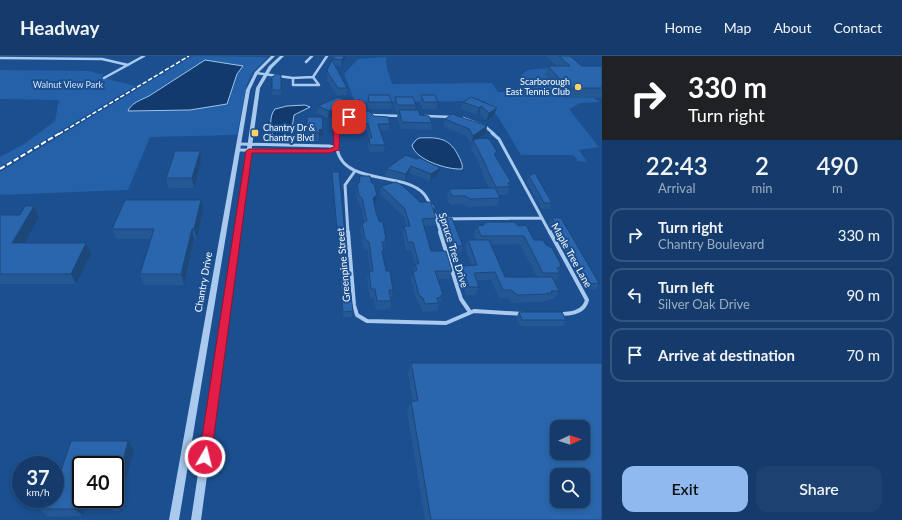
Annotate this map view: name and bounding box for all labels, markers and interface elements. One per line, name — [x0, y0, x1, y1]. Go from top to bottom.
text: Headway — [20, 16, 99, 39]
text: Home — [664, 19, 702, 36]
text: Map — [724, 19, 751, 36]
text: About — [773, 19, 811, 36]
text: Contact — [833, 19, 882, 36]
text: 330 m — [688, 70, 767, 104]
icon: right — [622, 72, 674, 124]
place label: Scarborough East Tennis Club — [506, 76, 570, 97]
park label: Walnut View Park — [33, 79, 104, 90]
marker: Scarborough East Tennis Club — [573, 82, 583, 92]
pin — [332, 100, 366, 134]
text: Turn right — [688, 104, 765, 126]
icon: arrive — [338, 106, 360, 128]
place label: Chantry Dr & Chantry Blvd — [263, 122, 316, 143]
marker: Chantry Dr & Chantry Blvd — [250, 128, 260, 138]
text: 22:43 — [646, 151, 708, 180]
text: 2 — [755, 151, 769, 180]
text: 490 — [816, 151, 858, 180]
text: Arrival — [658, 180, 695, 196]
text: min — [751, 180, 773, 196]
text: m — [832, 180, 843, 196]
street label: Spruce Tree Drive — [437, 211, 471, 289]
text: Turn right — [658, 218, 723, 236]
street label: Maple Tree Lane — [549, 221, 595, 289]
icon: right — [624, 224, 646, 246]
text: 330 m — [838, 226, 880, 244]
street label: Greenpine Street — [334, 227, 352, 303]
text: Chantry Boulevard — [658, 236, 764, 252]
street label: Chantry Drive — [192, 251, 214, 313]
text: Turn left — [658, 278, 714, 296]
icon: left — [624, 284, 646, 306]
text: 90 m — [846, 286, 880, 304]
text: Silver Oak Drive — [658, 296, 750, 312]
icon: arrive — [624, 344, 646, 366]
text: Arrive at destination — [658, 346, 795, 364]
text: 70 m — [846, 346, 880, 364]
north arrow — [550, 420, 590, 460]
map controls — [550, 420, 590, 508]
position arrow — [184, 436, 226, 478]
speed limit sign: 40 — [72, 456, 124, 508]
text: 37 — [26, 465, 50, 489]
button: Exit — [622, 466, 748, 512]
button: Share — [756, 466, 882, 512]
button: search — [550, 468, 590, 508]
text: km/h — [26, 486, 50, 498]

